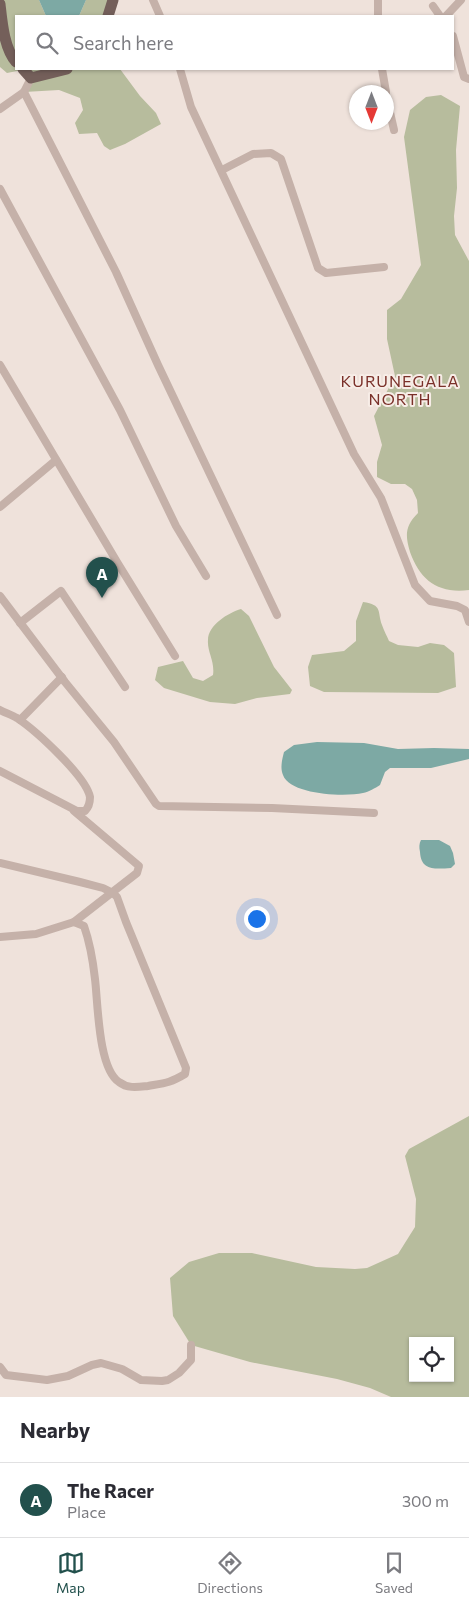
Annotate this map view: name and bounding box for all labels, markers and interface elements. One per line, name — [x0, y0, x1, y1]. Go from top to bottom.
search box — [15, 15, 454, 70]
icon: search — [33, 29, 61, 57]
text: Search here — [73, 31, 173, 54]
north arrow — [349, 85, 394, 130]
district label: KURUNEGALA NORTH — [340, 371, 460, 408]
pin: A — [86, 557, 118, 598]
your location — [244, 906, 270, 932]
map controls — [409, 1337, 454, 1382]
button: locate — [409, 1337, 454, 1382]
text: Nearby — [20, 1417, 90, 1442]
text: The Racer — [67, 1479, 154, 1502]
text: A — [30, 1491, 42, 1510]
text: 300 m — [402, 1491, 449, 1510]
text: Place — [67, 1502, 106, 1521]
tab: Map — [56, 1549, 85, 1596]
tab: Directions — [197, 1549, 263, 1596]
tab: Saved — [375, 1549, 413, 1596]

